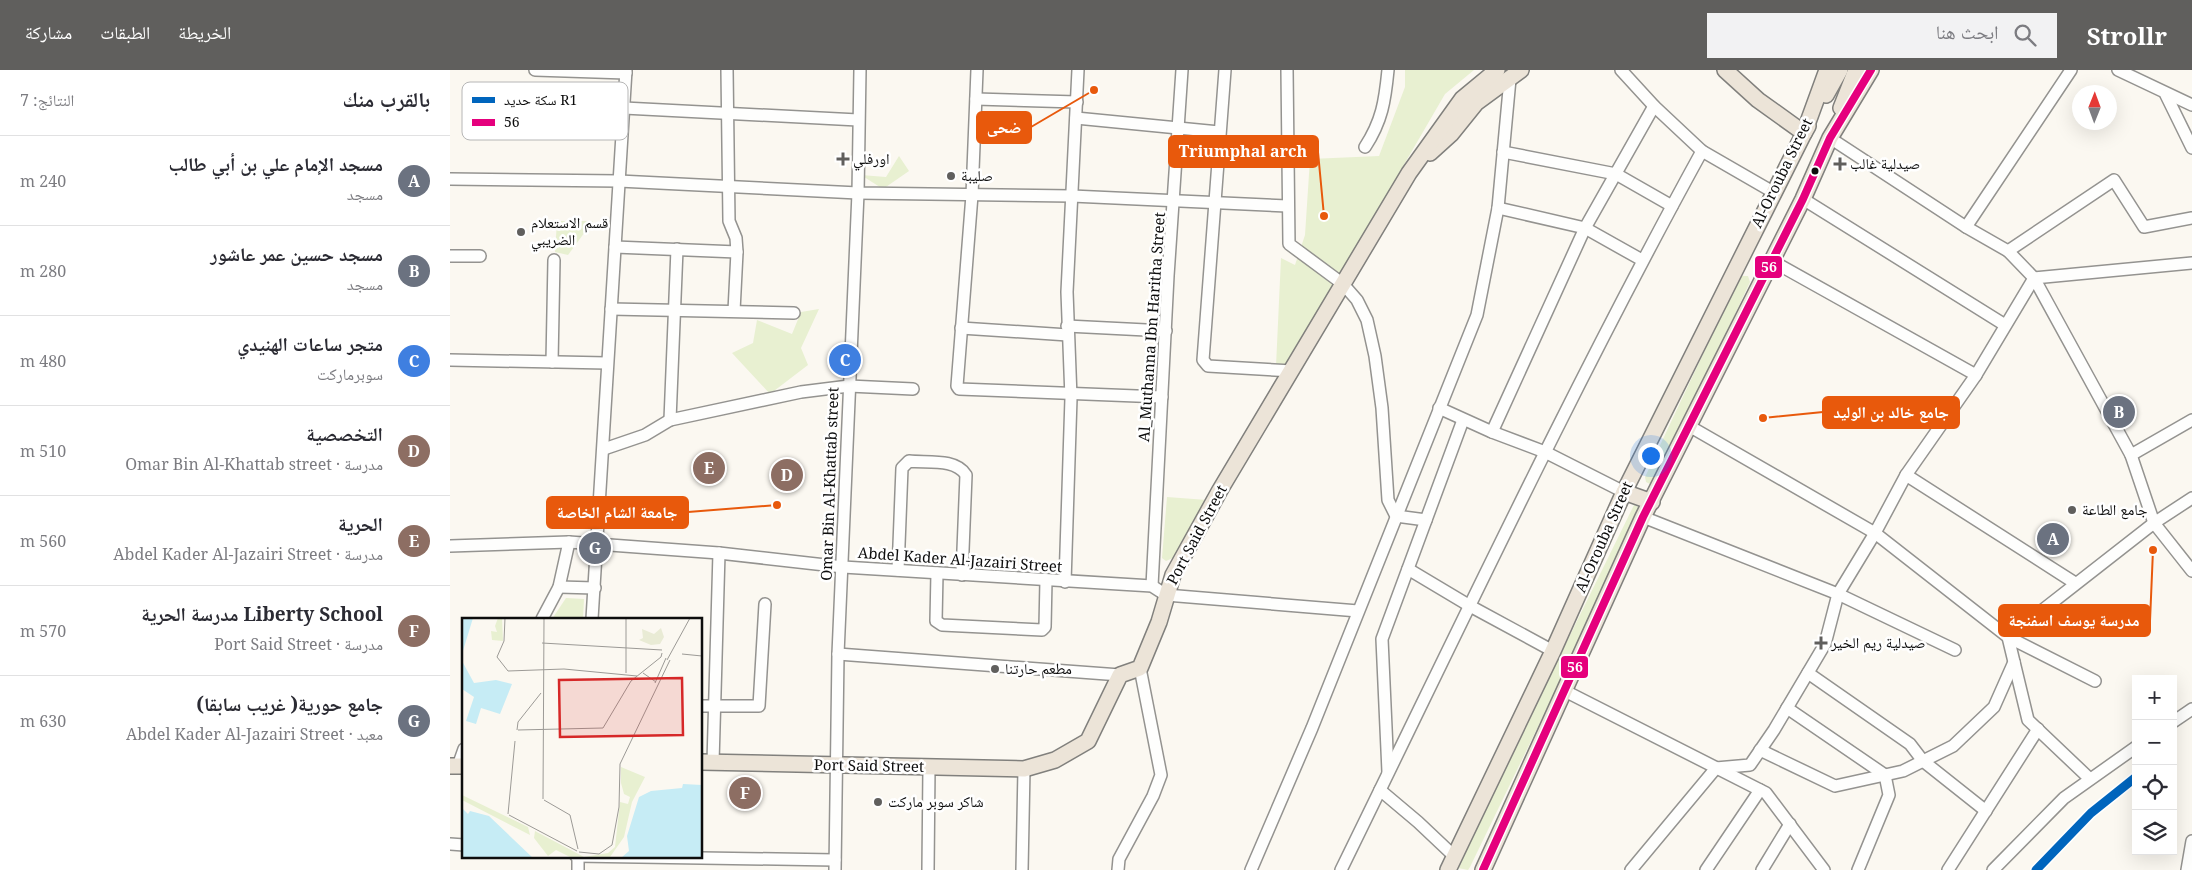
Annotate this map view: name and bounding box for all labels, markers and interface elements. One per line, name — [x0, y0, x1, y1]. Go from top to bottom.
search box — [1707, 13, 2057, 58]
text: ابحث هنا — [1936, 19, 1999, 45]
text: Strollr — [2087, 19, 2167, 52]
text: مشاركة — [25, 20, 72, 44]
text: الطبقات — [100, 20, 150, 44]
text: الخريطة — [178, 20, 231, 44]
icon: search — [2011, 21, 2039, 49]
legend — [462, 82, 628, 140]
text: بالقرب منك — [343, 85, 430, 113]
north arrow — [2072, 85, 2117, 130]
text: النتائج: 7 — [20, 89, 74, 111]
text: سكة حديد R1 — [504, 90, 577, 109]
text: 56 — [504, 112, 520, 131]
callout: ضحى — [977, 112, 1031, 143]
street label: Al-Orouba Street — [1746, 114, 1816, 231]
text: ضحى — [987, 116, 1021, 138]
callout: Triumphal arch — [1169, 136, 1318, 167]
text: Triumphal arch — [1179, 140, 1308, 162]
place label: اورفلي — [853, 148, 890, 171]
text: مسجد الإمام علي بن أبي طالب — [168, 151, 383, 177]
marker: اورفلي — [837, 153, 849, 165]
place label: صيدلية غالب — [1850, 153, 1920, 173]
marker: صيدلية غالب — [1834, 158, 1846, 170]
place label: صليبة — [961, 165, 993, 185]
unlabelled marker — [1810, 166, 1820, 176]
text: 240 m — [20, 170, 66, 192]
text: A — [408, 170, 420, 192]
marker: صليبة — [945, 170, 957, 182]
text: مسجد — [347, 183, 383, 205]
street label: Al_Muthanna Ibn Haritha Street — [1133, 211, 1169, 442]
place label: قسم الاستعلام الضريبي — [531, 212, 608, 252]
marker: قسم الاستعلام الضريبي — [515, 226, 527, 238]
text: مسجد حسين عمر عاشور — [210, 241, 383, 267]
line badge: 56 — [1754, 255, 1783, 279]
text: 56 — [1761, 257, 1777, 276]
text: 280 m — [20, 260, 66, 282]
text: B — [409, 260, 419, 282]
text: مسجد — [347, 273, 383, 295]
text: متجر ساعات الهنيدي — [237, 331, 383, 357]
pin: C — [829, 341, 861, 379]
text: 480 m — [20, 350, 66, 372]
text: C — [409, 350, 419, 372]
text: سوبرماركت — [317, 363, 383, 385]
street label: Omar Bin Al-Khattab street — [816, 387, 842, 581]
pin: B — [2103, 393, 2135, 431]
callout: جامع خالد بن الوليد — [1823, 397, 1959, 428]
text: جامع خالد بن الوليد — [1833, 401, 1949, 423]
text: التخصصية — [306, 421, 383, 447]
text: 510 m — [20, 440, 66, 462]
text: D — [408, 440, 420, 462]
your location — [1638, 443, 1664, 469]
pin: E — [693, 449, 725, 487]
text: مدرسة · Omar Bin Al-Khattab street — [125, 453, 383, 475]
pin: D — [771, 456, 803, 494]
street label: Al-Orouba Street — [1570, 478, 1637, 595]
street label: Port Said Street — [1161, 481, 1231, 588]
callout: جامعة الشام الخاصة — [547, 497, 688, 528]
place label: جامع الطاعة — [2082, 499, 2148, 520]
text: جامعة الشام الخاصة — [557, 501, 677, 524]
marker: جامع الطاعة — [2066, 504, 2078, 516]
text: الحرية — [338, 511, 383, 537]
pin: A — [2037, 520, 2069, 558]
pin: G — [579, 529, 611, 567]
text: 560 m — [20, 530, 66, 552]
text: E — [409, 530, 419, 552]
street label: Abdel Kader Al-Jazairi Street — [857, 542, 1063, 576]
text: مدرسة · Abdel Kader Al-Jazairi Street — [113, 543, 383, 565]
text: Liberty School مدرسة الحرية — [141, 601, 383, 627]
callout: مدرسة يوسف اسفنجة — [1999, 605, 2150, 636]
text: مدرسة يوسف اسفنجة — [2008, 609, 2140, 631]
inset map — [462, 618, 702, 858]
text: 570 m — [20, 620, 66, 642]
text: F — [409, 620, 419, 642]
place label: صيدلية ريم الخير — [1830, 632, 1926, 653]
text: مدرسة · Port Said Street — [214, 633, 383, 655]
marker: صيدلية ريم الخير — [1815, 637, 1827, 649]
line badge: 56 — [1560, 655, 1589, 679]
text: 56 — [1567, 657, 1583, 676]
place label: مطعم حارتنا — [1005, 658, 1072, 679]
marker: مطعم حارتنا — [989, 663, 1001, 675]
map controls — [2132, 675, 2177, 855]
button: + — [2132, 675, 2177, 720]
text: جامع حورية( غريب سابقا) — [196, 691, 383, 717]
text: 630 m — [20, 710, 66, 732]
text: G — [408, 710, 420, 732]
button: − — [2132, 720, 2177, 765]
text: معبد · Abdel Kader Al-Jazairi Street — [126, 723, 383, 745]
street label: Port Said Street — [814, 754, 924, 776]
button: locate — [2132, 765, 2177, 810]
pin: F — [729, 774, 761, 812]
place label: شاكر سوبر ماركت — [888, 791, 984, 811]
marker: شاكر سوبر ماركت — [872, 796, 884, 808]
button: layers — [2132, 810, 2177, 855]

